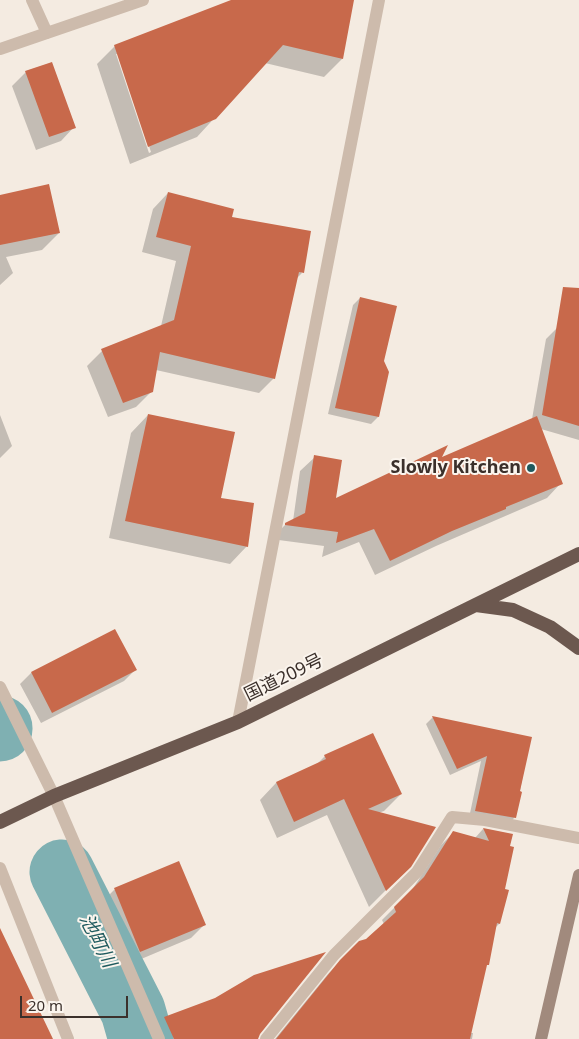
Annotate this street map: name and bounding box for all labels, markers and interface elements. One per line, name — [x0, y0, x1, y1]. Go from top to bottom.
place label: Slowly Kitchen — [391, 457, 521, 479]
marker: Slowly Kitchen — [525, 462, 537, 474]
street label: 国道209号 — [241, 650, 327, 706]
water label: 池町川 — [74, 910, 120, 972]
scale bar — [22, 986, 130, 1018]
text: 20 m — [28, 995, 63, 1015]

